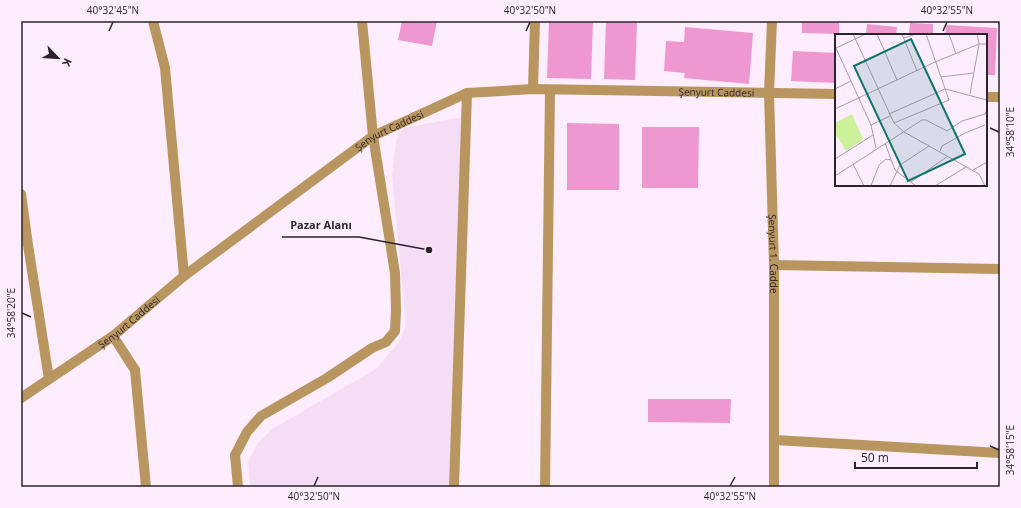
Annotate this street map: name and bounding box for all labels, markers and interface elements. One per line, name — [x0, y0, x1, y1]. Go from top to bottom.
text: 40°32'45"N — [87, 3, 139, 17]
text: 40°32'50"N — [504, 3, 556, 17]
text: 40°32'55"N — [921, 3, 973, 17]
inset map — [835, 34, 987, 186]
north arrow — [38, 38, 78, 78]
text: K — [59, 56, 76, 70]
street label: Şenyurt Caddesi — [678, 84, 754, 100]
street label: Şenyurt Caddesi — [352, 107, 426, 154]
text: 34°58'10"E — [1003, 107, 1017, 157]
callout: Pazar Alanı — [282, 214, 359, 237]
street label: Şenyurt 1. Cadde — [766, 214, 781, 294]
text: Pazar Alanı — [290, 217, 352, 232]
text: 34°58'20"E — [4, 288, 18, 338]
street label: Şenyurt Caddesi — [95, 293, 163, 351]
text: 34°58'15"E — [1003, 425, 1017, 475]
scale bar — [855, 444, 977, 470]
text: 50 m — [861, 449, 889, 466]
text: 40°32'50"N — [288, 489, 340, 503]
text: 40°32'55"N — [704, 489, 756, 503]

